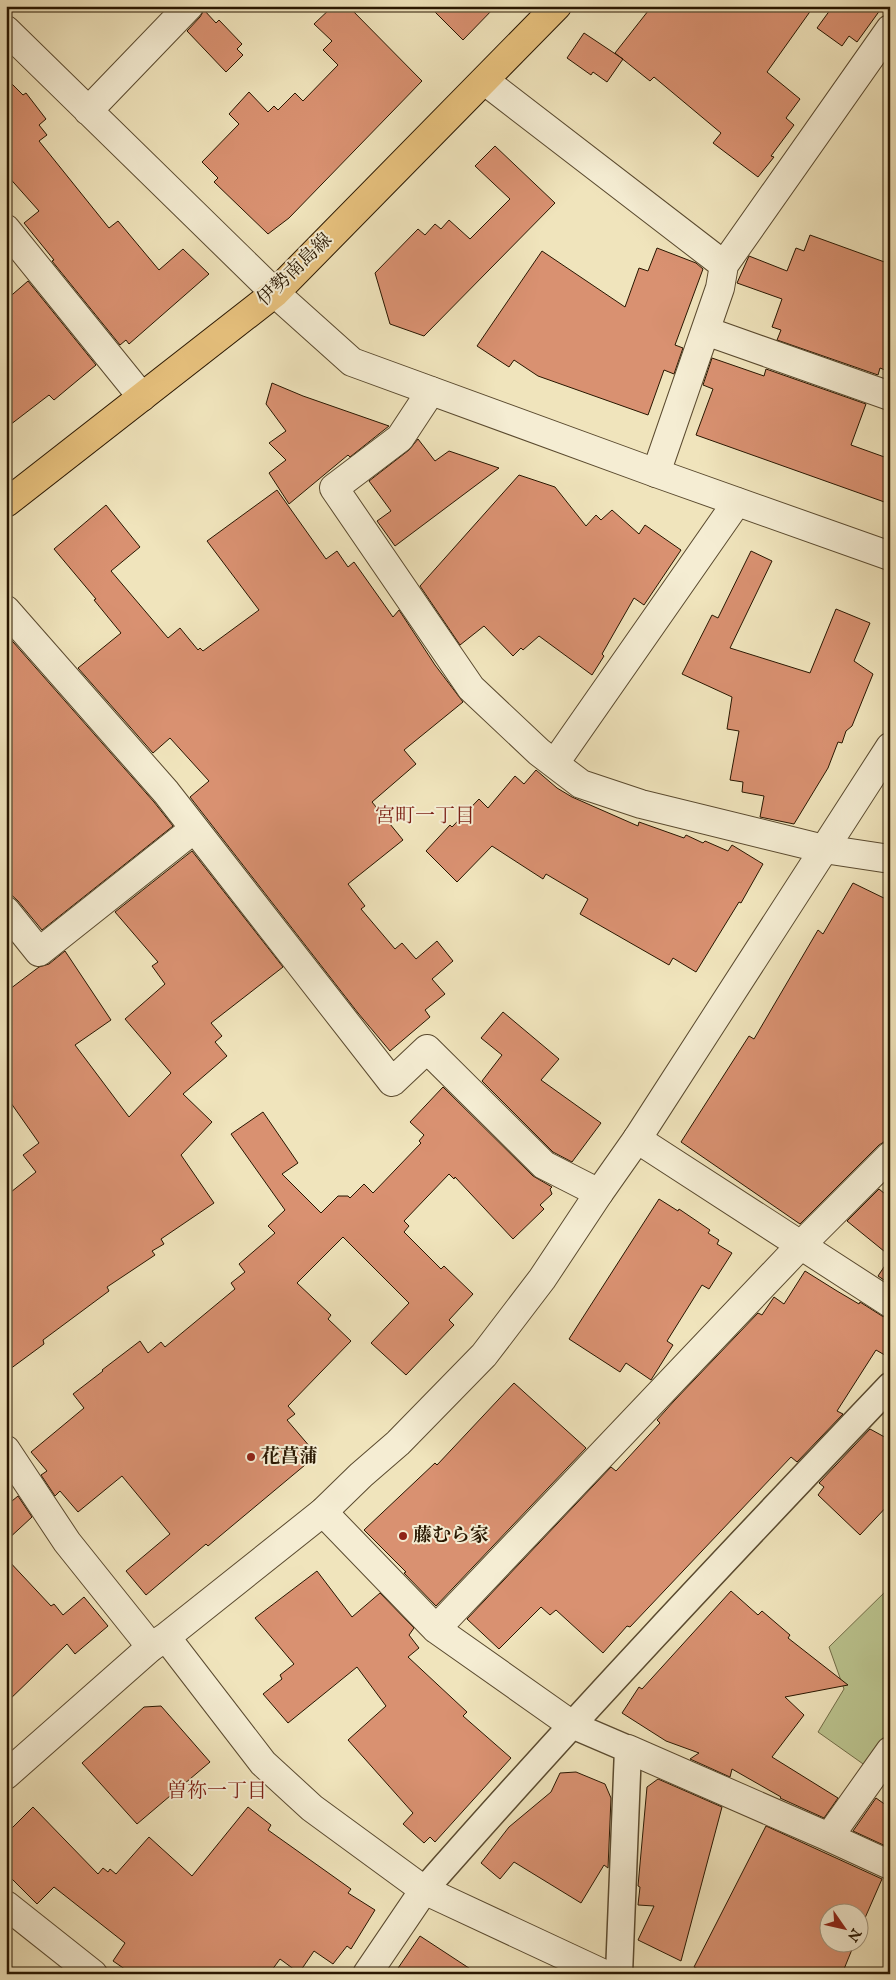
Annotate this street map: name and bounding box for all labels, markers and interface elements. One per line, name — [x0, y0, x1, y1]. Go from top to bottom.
street label: 伊勢南島線 — [252, 228, 338, 312]
district label: 宮町一丁目 — [375, 804, 475, 829]
place label: 花菖蒲 — [261, 1445, 318, 1469]
marker: 花菖蒲 — [245, 1451, 257, 1463]
place label: 藤むら家 — [413, 1524, 489, 1548]
marker: 藤むら家 — [397, 1530, 409, 1542]
district label: 曽祢一丁目 — [167, 1779, 267, 1804]
north arrow — [818, 1902, 868, 1952]
text: N — [843, 1924, 865, 1945]

